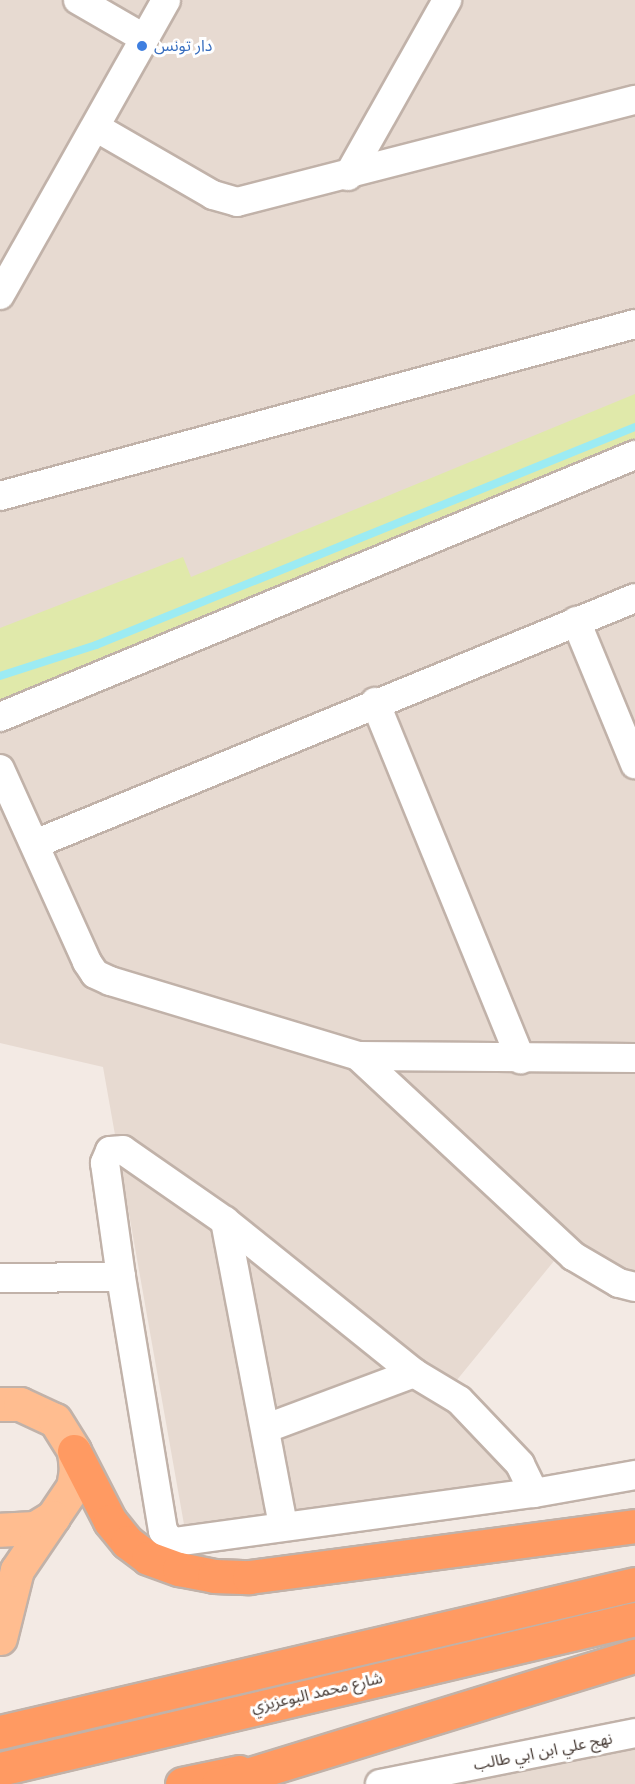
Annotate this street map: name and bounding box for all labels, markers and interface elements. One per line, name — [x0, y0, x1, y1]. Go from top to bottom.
place label: دار تونس — [154, 36, 212, 56]
marker: دار تونس — [135, 39, 149, 53]
street label: شارع محمد البوعزيزي — [250, 1669, 384, 1717]
street label: نهج علي ابن ابي طالب — [472, 1729, 614, 1775]

